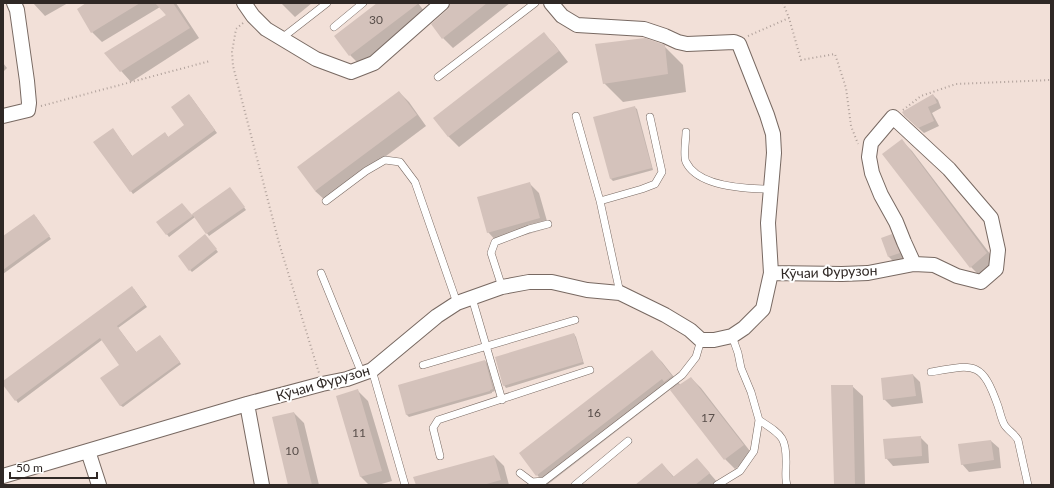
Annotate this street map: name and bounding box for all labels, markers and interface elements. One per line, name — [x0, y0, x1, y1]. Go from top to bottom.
house number: 30 — [369, 12, 383, 27]
street label: Кӯчаи Фурузон — [780, 261, 878, 282]
street label: Кӯчаи Фурузон — [274, 361, 372, 404]
house number: 16 — [587, 405, 601, 420]
house number: 17 — [701, 410, 715, 425]
house number: 11 — [352, 425, 366, 440]
house number: 10 — [285, 443, 299, 458]
scale bar — [10, 454, 97, 480]
text: 50 m — [16, 460, 43, 475]

